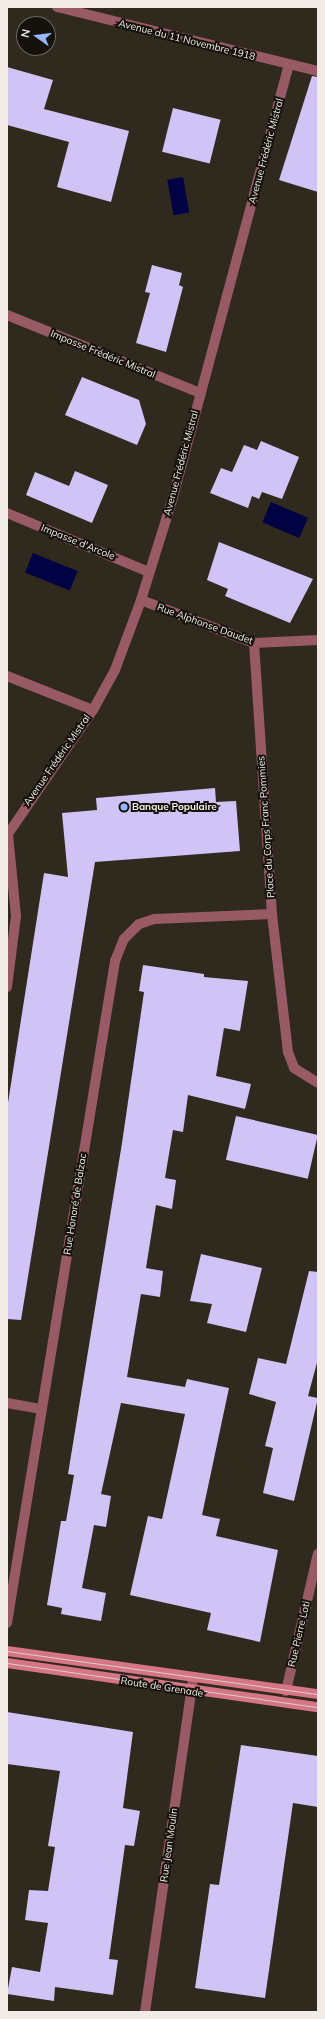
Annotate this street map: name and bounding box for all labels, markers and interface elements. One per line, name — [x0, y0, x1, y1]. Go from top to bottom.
north arrow — [16, 16, 56, 56]
street label: Avenue du 11 Novembre 1918 — [117, 17, 257, 63]
text: N — [18, 28, 33, 39]
street label: Avenue Frédéric Mistral — [246, 97, 286, 205]
street label: Impasse Frédéric Mistral — [49, 327, 157, 381]
street label: Avenue Frédéric Mistral — [161, 409, 201, 517]
street label: Impasse d'Arcole — [39, 522, 117, 562]
street label: Rue Alphonse Daudet — [155, 601, 255, 647]
street label: Avenue Frédéric Mistral — [21, 712, 93, 808]
street label: Place du Corps Franc Pommies — [255, 756, 277, 898]
place label: Banque Populaire — [132, 801, 217, 813]
marker: Banque Populaire — [119, 802, 129, 812]
street label: Rue Honoré de Balzac — [61, 1152, 89, 1256]
street label: Rue Pierre Loti — [286, 1600, 312, 1668]
street label: Route de Grenade — [120, 1675, 204, 1699]
street label: Rue Jean Moulin — [158, 1807, 180, 1883]

